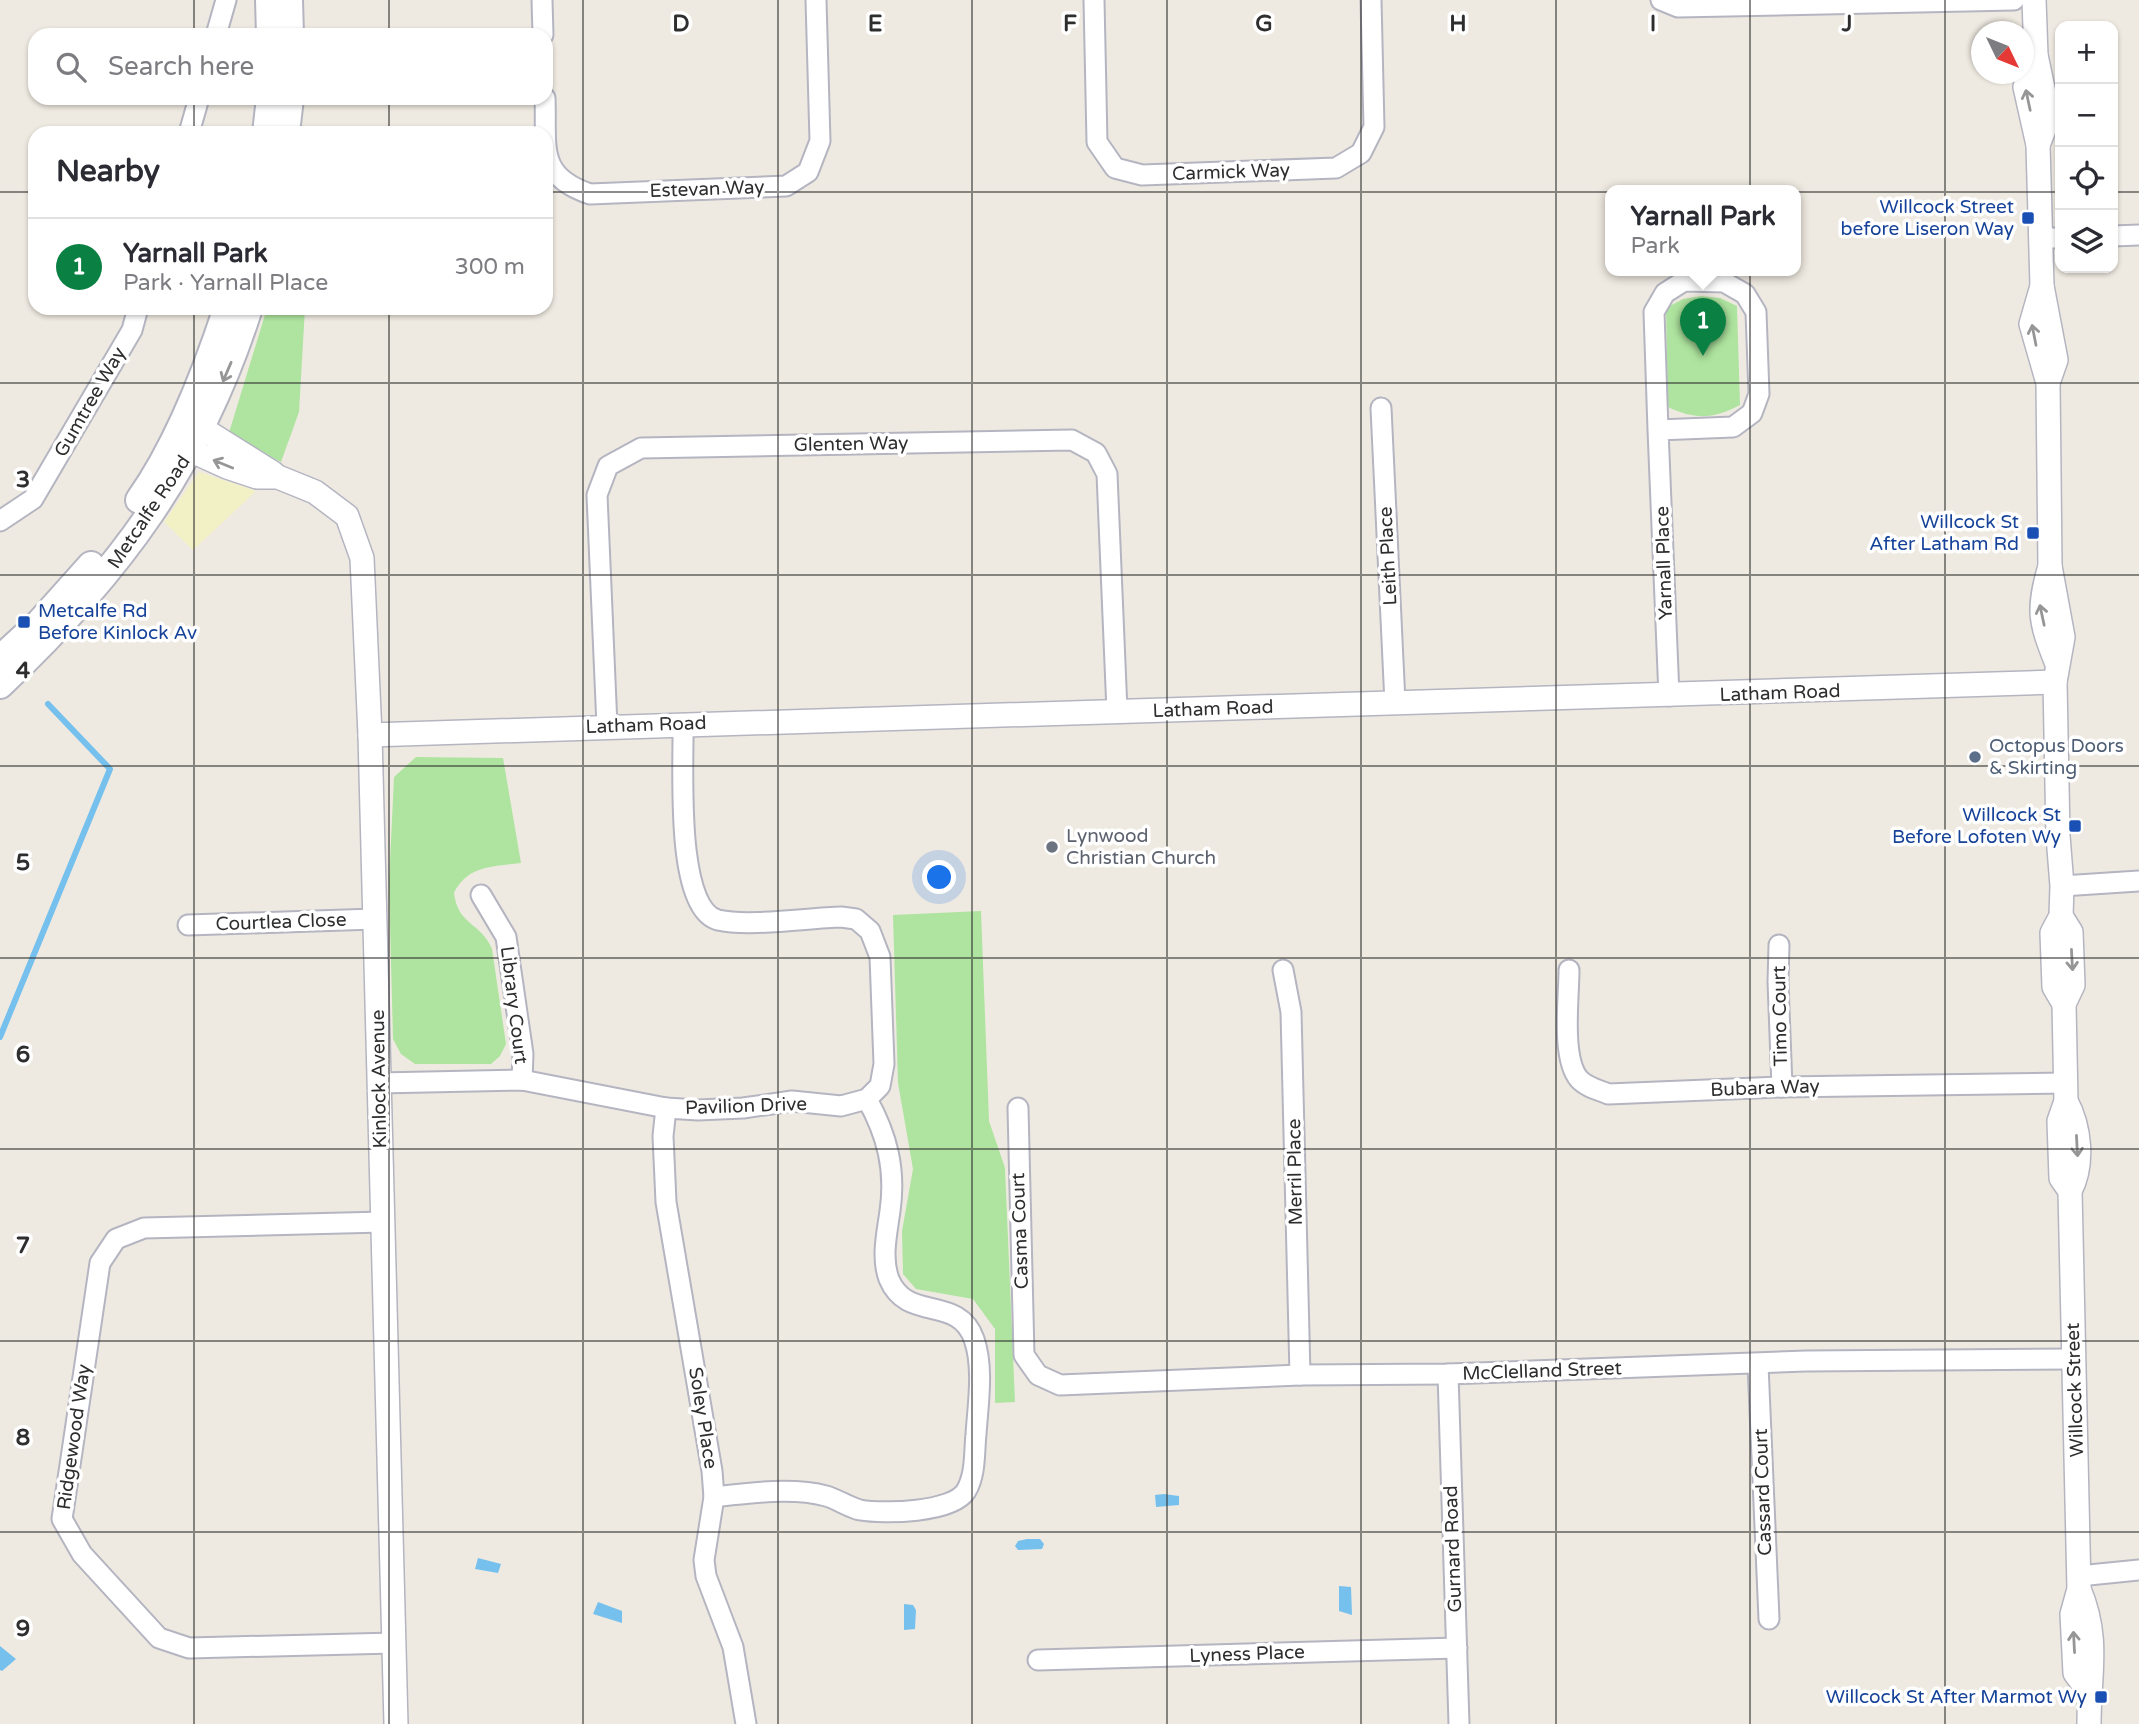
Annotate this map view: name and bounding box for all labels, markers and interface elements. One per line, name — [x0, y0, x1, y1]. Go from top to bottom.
text: D — [672, 10, 690, 38]
text: E — [868, 10, 882, 38]
text: F — [1063, 10, 1077, 38]
text: G — [1255, 10, 1273, 38]
text: H — [1449, 10, 1467, 38]
text: I — [1650, 10, 1656, 38]
text: J — [1841, 10, 1852, 38]
north arrow — [1971, 21, 2034, 84]
map controls — [2055, 21, 2118, 273]
button: + — [2055, 21, 2118, 84]
search box — [28, 28, 553, 105]
icon: search — [52, 48, 90, 86]
text: Search here — [108, 51, 254, 82]
button: − — [2055, 84, 2118, 147]
one-way arrow — [2020, 89, 2034, 112]
button: locate — [2055, 147, 2118, 210]
text: Nearby — [56, 153, 160, 190]
street label: Carmick Way — [1172, 159, 1290, 185]
street label: Estevan Way — [649, 176, 765, 202]
popup — [1605, 185, 1801, 276]
place label: Willcock Street before Liseron Way — [1841, 196, 2014, 240]
text: Yarnall Park — [1631, 201, 1775, 232]
marker: Willcock Street before Liseron Way — [2020, 210, 2036, 226]
button: layers — [2055, 210, 2118, 273]
text: Park — [1631, 232, 1680, 260]
text: Yarnall Park — [123, 238, 268, 269]
text: 1 — [72, 253, 86, 281]
text: 300 m — [455, 253, 525, 281]
text: Park · Yarnall Place — [123, 269, 328, 297]
pin: 1 — [1680, 298, 1726, 356]
one-way arrow — [2027, 324, 2040, 347]
street label: Gumtree Way — [50, 343, 130, 461]
one-way arrow — [220, 361, 233, 383]
street label: Glenten Way — [793, 432, 909, 456]
street label: Metcalfe Road — [103, 451, 195, 573]
one-way arrow — [213, 457, 235, 470]
text: 3 — [16, 466, 30, 494]
street label: Leith Place — [1374, 506, 1402, 606]
street label: Yarnall Place — [1651, 506, 1677, 620]
place label: Willcock St After Latham Rd — [1869, 511, 2019, 555]
marker: Willcock St After Latham Rd — [2025, 525, 2041, 541]
place label: Metcalfe Rd Before Kinlock Av — [38, 600, 197, 644]
one-way arrow — [2035, 604, 2049, 627]
marker: Metcalfe Rd Before Kinlock Av — [16, 614, 32, 630]
text: 4 — [16, 657, 31, 685]
street label: Latham Road — [1719, 680, 1841, 706]
street label: Latham Road — [1152, 696, 1274, 722]
street label: Latham Road — [585, 712, 707, 738]
place label: Octopus Doors & Skirting — [1989, 735, 2124, 779]
marker: Octopus Doors & Skirting — [1967, 749, 1983, 765]
place label: Willcock St Before Lofoten Wy — [1892, 804, 2061, 848]
marker: Willcock St Before Lofoten Wy — [2067, 818, 2083, 834]
place label: Lynwood Christian Church — [1066, 825, 1216, 869]
marker: Lynwood Christian Church — [1044, 839, 1060, 855]
text: 5 — [16, 849, 30, 877]
your location — [922, 860, 956, 894]
street label: Courtlea Close — [215, 909, 347, 935]
street label: Library Court — [496, 945, 532, 1065]
one-way arrow — [2066, 948, 2079, 971]
street label: Timo Court — [1768, 966, 1792, 1066]
street label: Kinlock Avenue — [367, 1009, 391, 1149]
text: 6 — [16, 1041, 30, 1069]
street label: Bubara Way — [1710, 1075, 1820, 1101]
street label: Pavilion Drive — [685, 1093, 807, 1119]
street label: Merril Place — [1283, 1118, 1307, 1226]
one-way arrow — [2071, 1134, 2084, 1157]
street label: Casma Court — [1007, 1172, 1033, 1290]
text: 7 — [16, 1232, 30, 1260]
street label: Willcock Street — [2062, 1322, 2088, 1458]
street label: McClelland Street — [1462, 1357, 1622, 1385]
street label: Ridgewood Way — [53, 1363, 95, 1511]
street label: Soley Place — [684, 1366, 722, 1470]
text: 8 — [16, 1424, 30, 1452]
street label: Cassard Court — [1750, 1428, 1776, 1556]
street label: Gurnard Road — [1440, 1485, 1466, 1613]
text: 9 — [16, 1615, 30, 1643]
one-way arrow — [2067, 1631, 2080, 1654]
street label: Lyness Place — [1189, 1641, 1305, 1667]
place label: Willcock St After Marmot Wy — [1826, 1686, 2087, 1708]
marker: Willcock St After Marmot Wy — [2093, 1689, 2109, 1705]

